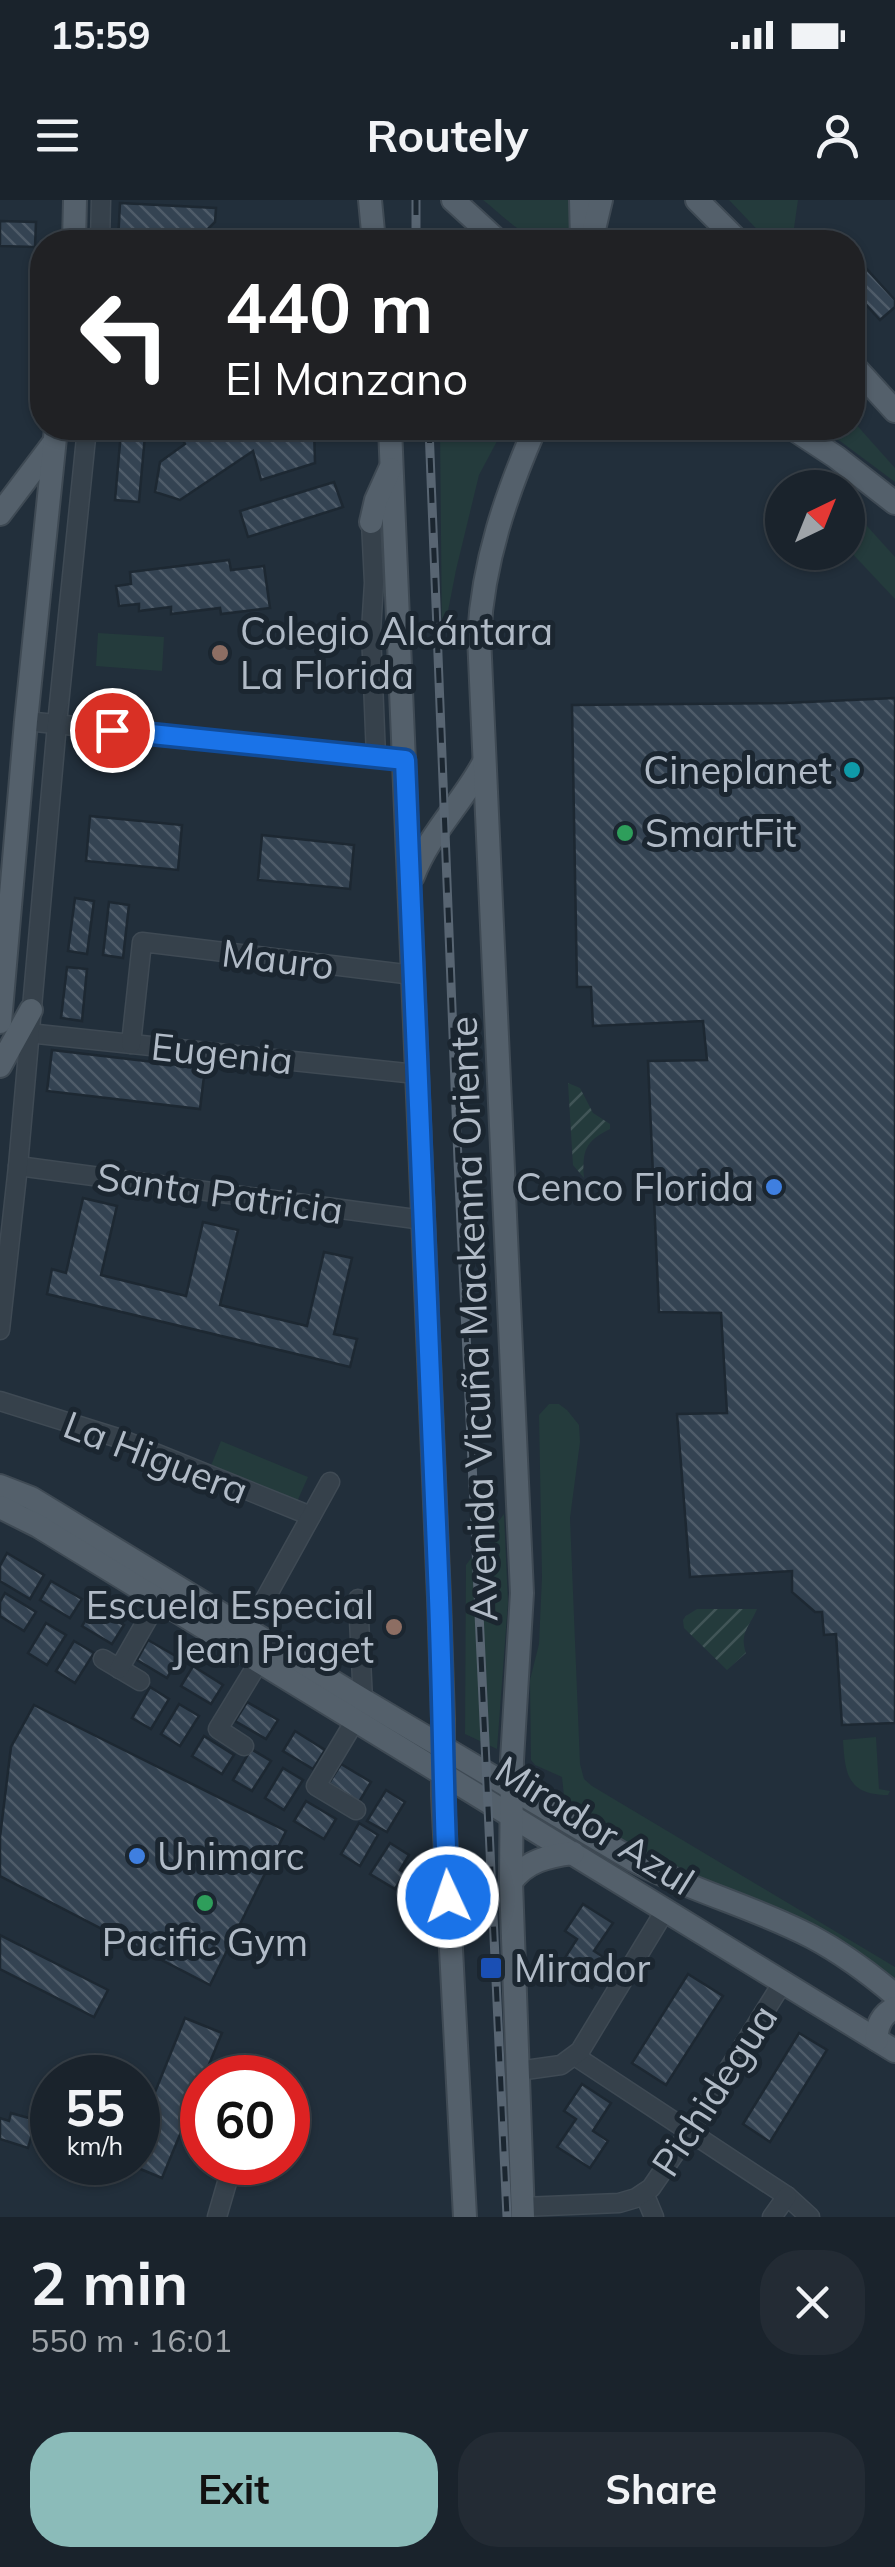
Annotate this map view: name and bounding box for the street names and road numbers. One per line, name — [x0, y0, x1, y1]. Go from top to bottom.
street label: Mauro — [219, 928, 337, 990]
street label: Avenida Vicuña Mackenna Oriente — [438, 1015, 508, 1623]
street label: Eugenia — [149, 1022, 295, 1084]
street label: Santa Patricia — [94, 1152, 346, 1234]
street label: La Higuera — [57, 1400, 255, 1514]
street label: Mirador Azul — [487, 1745, 703, 1905]
street label: Pichidegua — [641, 1995, 787, 2185]

